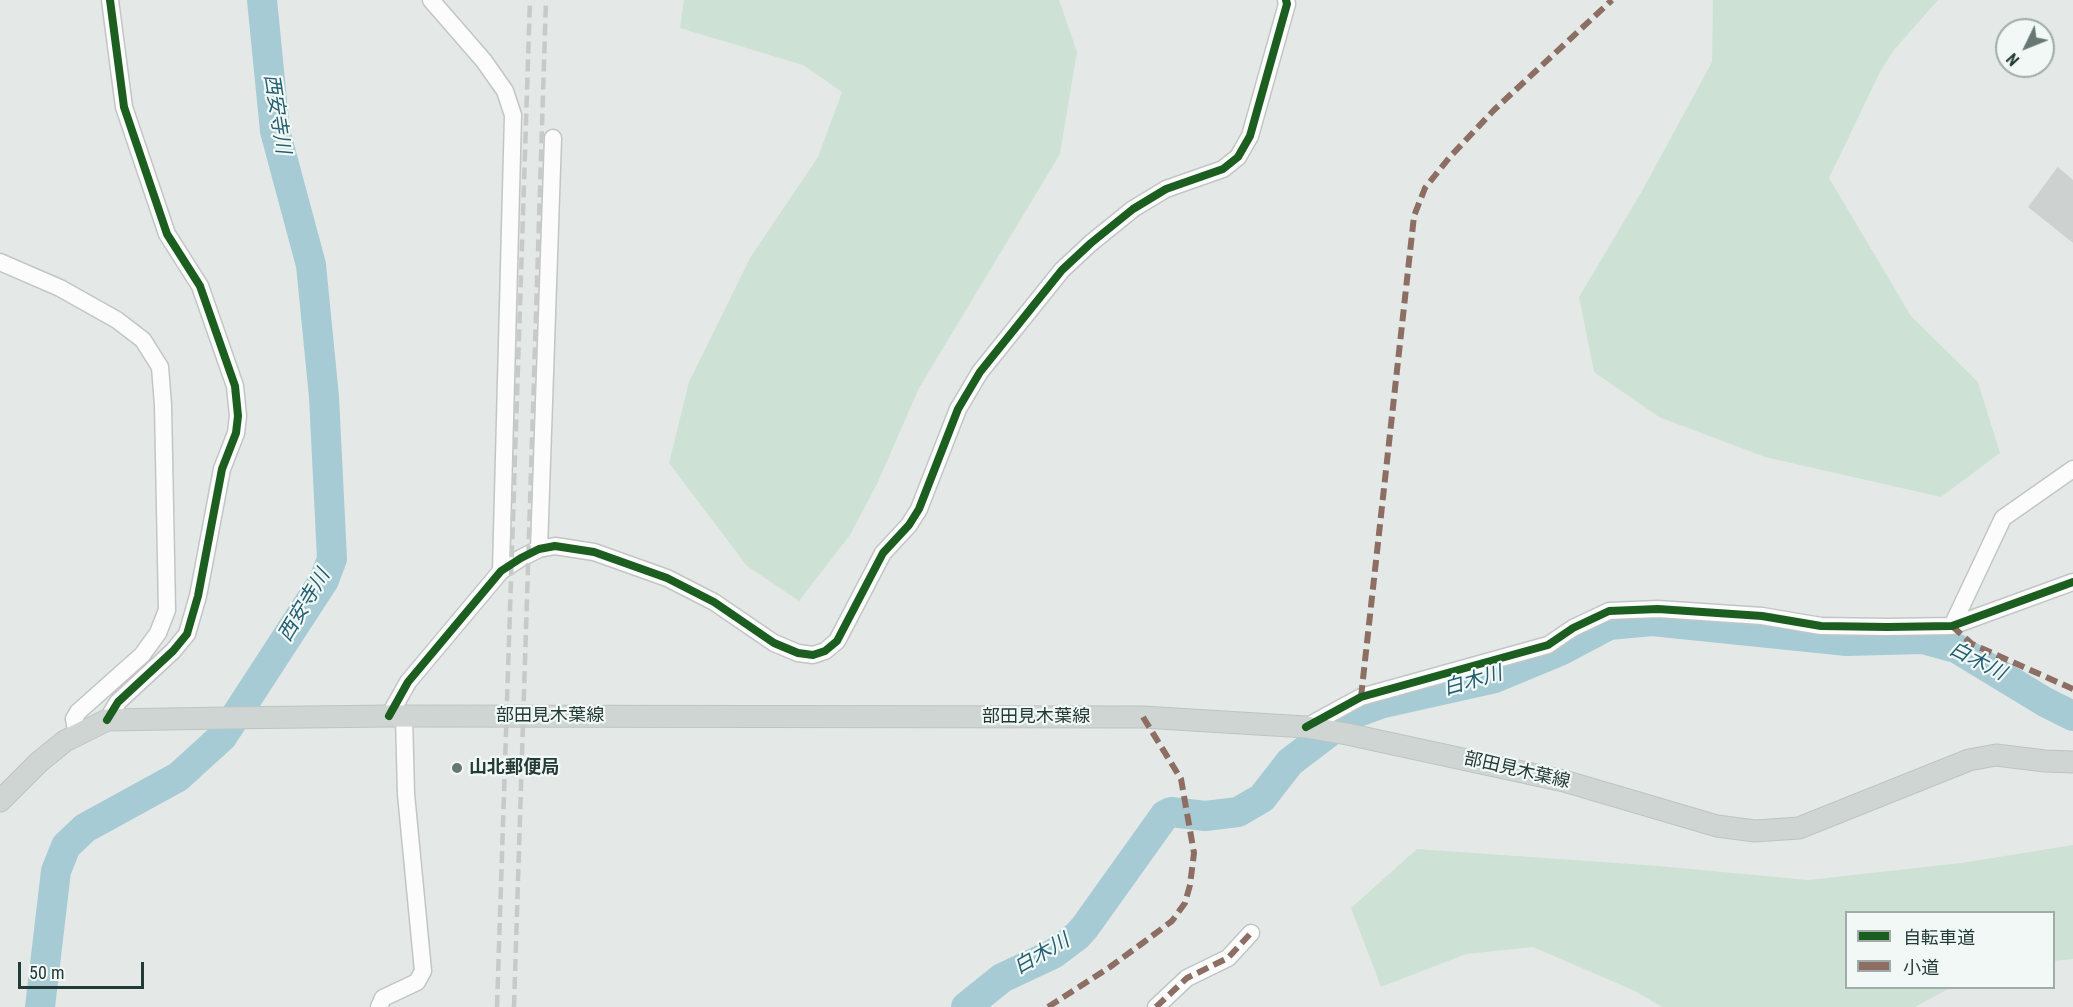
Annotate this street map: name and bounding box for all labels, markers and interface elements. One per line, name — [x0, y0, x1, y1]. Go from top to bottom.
north arrow — [1995, 18, 2055, 78]
text: N — [2003, 49, 2023, 69]
water label: 西安寺川 — [258, 73, 294, 155]
water label: 西安寺川 — [274, 566, 336, 646]
water label: 白木川 — [1945, 638, 2009, 686]
water label: 白木川 — [1441, 662, 1505, 702]
street label: 部田見木葉線 — [496, 705, 604, 727]
street label: 部田見木葉線 — [982, 706, 1090, 728]
street label: 部田見木葉線 — [1462, 748, 1572, 794]
place label: 山北郵便局 — [469, 757, 559, 779]
marker: 山北郵便局 — [450, 761, 464, 775]
legend — [1845, 911, 2055, 989]
text: 自転車道 — [1903, 927, 1975, 948]
water label: 白木川 — [1010, 930, 1074, 980]
scale bar — [21, 950, 147, 988]
text: 小道 — [1903, 957, 1939, 978]
text: 50 m — [29, 962, 64, 983]

